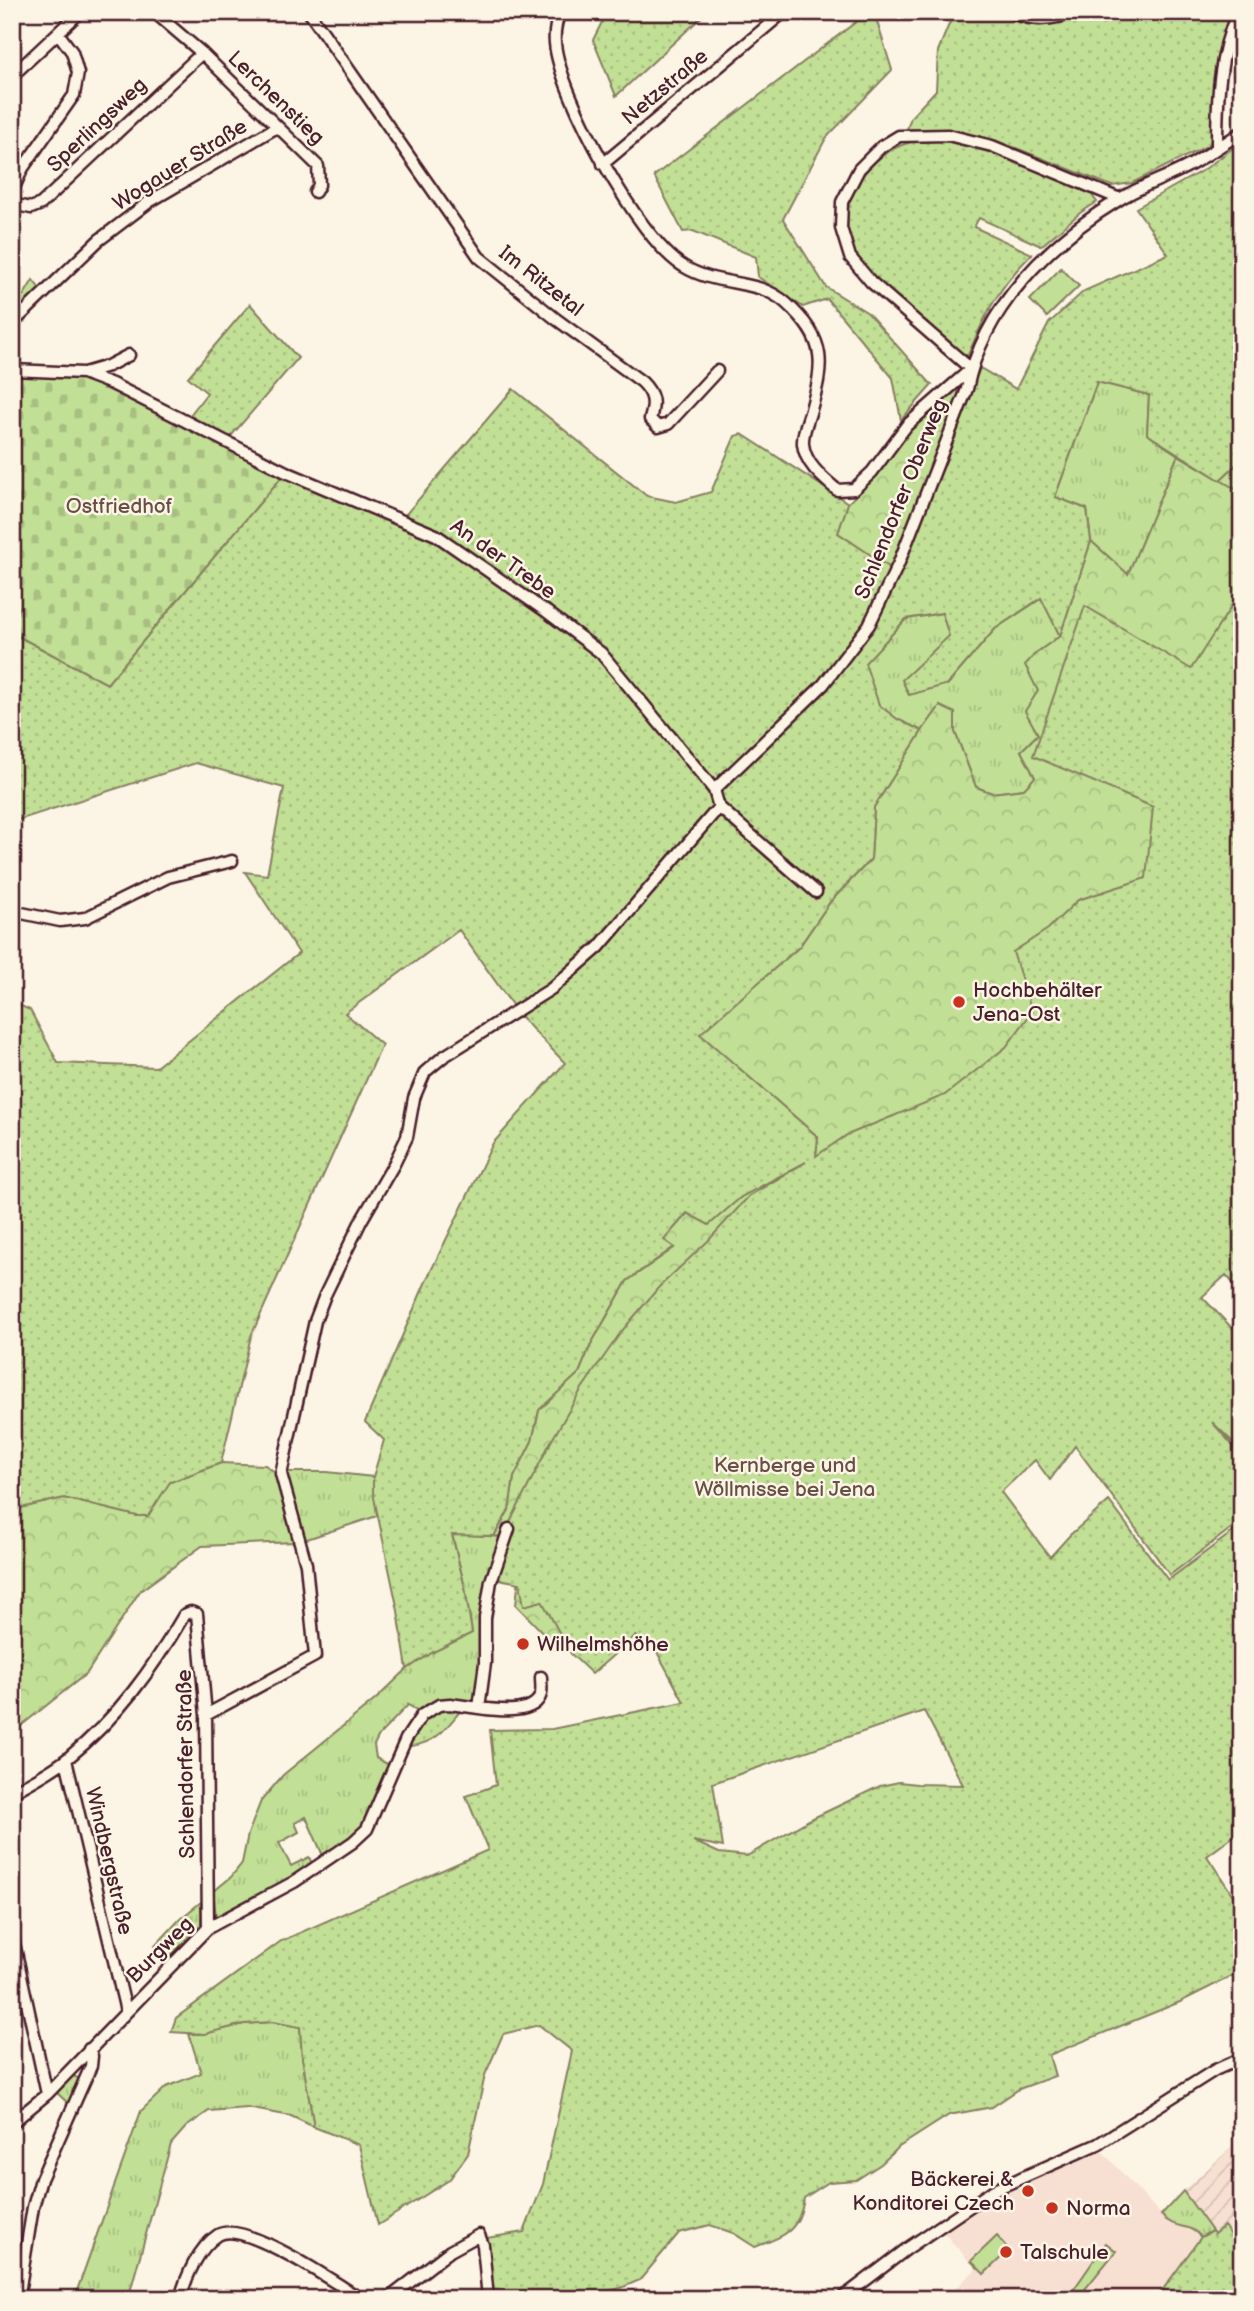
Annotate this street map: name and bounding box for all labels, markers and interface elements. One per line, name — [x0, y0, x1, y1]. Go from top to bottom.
street label: Netzstraße — [617, 44, 713, 130]
street label: Lerchenstieg — [223, 46, 329, 150]
street label: Sperlingsweg — [42, 72, 152, 178]
street label: Wogauer Straße — [108, 114, 252, 216]
street label: Im Ritzetal — [494, 240, 588, 322]
street label: Schlendorfer Oberweg — [849, 395, 953, 603]
park label: Ostfriedhof — [66, 494, 173, 519]
street label: An der Trebe — [445, 514, 561, 604]
place label: Hochbehälter Jena-Ost — [973, 978, 1102, 1027]
marker: Hochbehälter Jena-Ost — [951, 994, 967, 1010]
park label: Kernberge und Wöllmisse bei Jena — [695, 1453, 875, 1502]
place label: Wilhelmshöhe — [537, 1632, 669, 1657]
marker: Wilhelmshöhe — [515, 1636, 531, 1652]
street label: Schlendorfer Straße — [172, 1669, 200, 1859]
street label: Windbergstraße — [80, 1785, 138, 1937]
street label: Burgweg — [122, 1912, 198, 1988]
place label: Bäckerei & Konditorei Czech — [852, 2167, 1014, 2216]
marker: Bäckerei & Konditorei Czech — [1020, 2183, 1036, 2199]
place label: Norma — [1066, 2196, 1131, 2221]
marker: Norma — [1044, 2200, 1060, 2216]
place label: Talschule — [1020, 2240, 1109, 2265]
marker: Talschule — [998, 2244, 1014, 2260]

